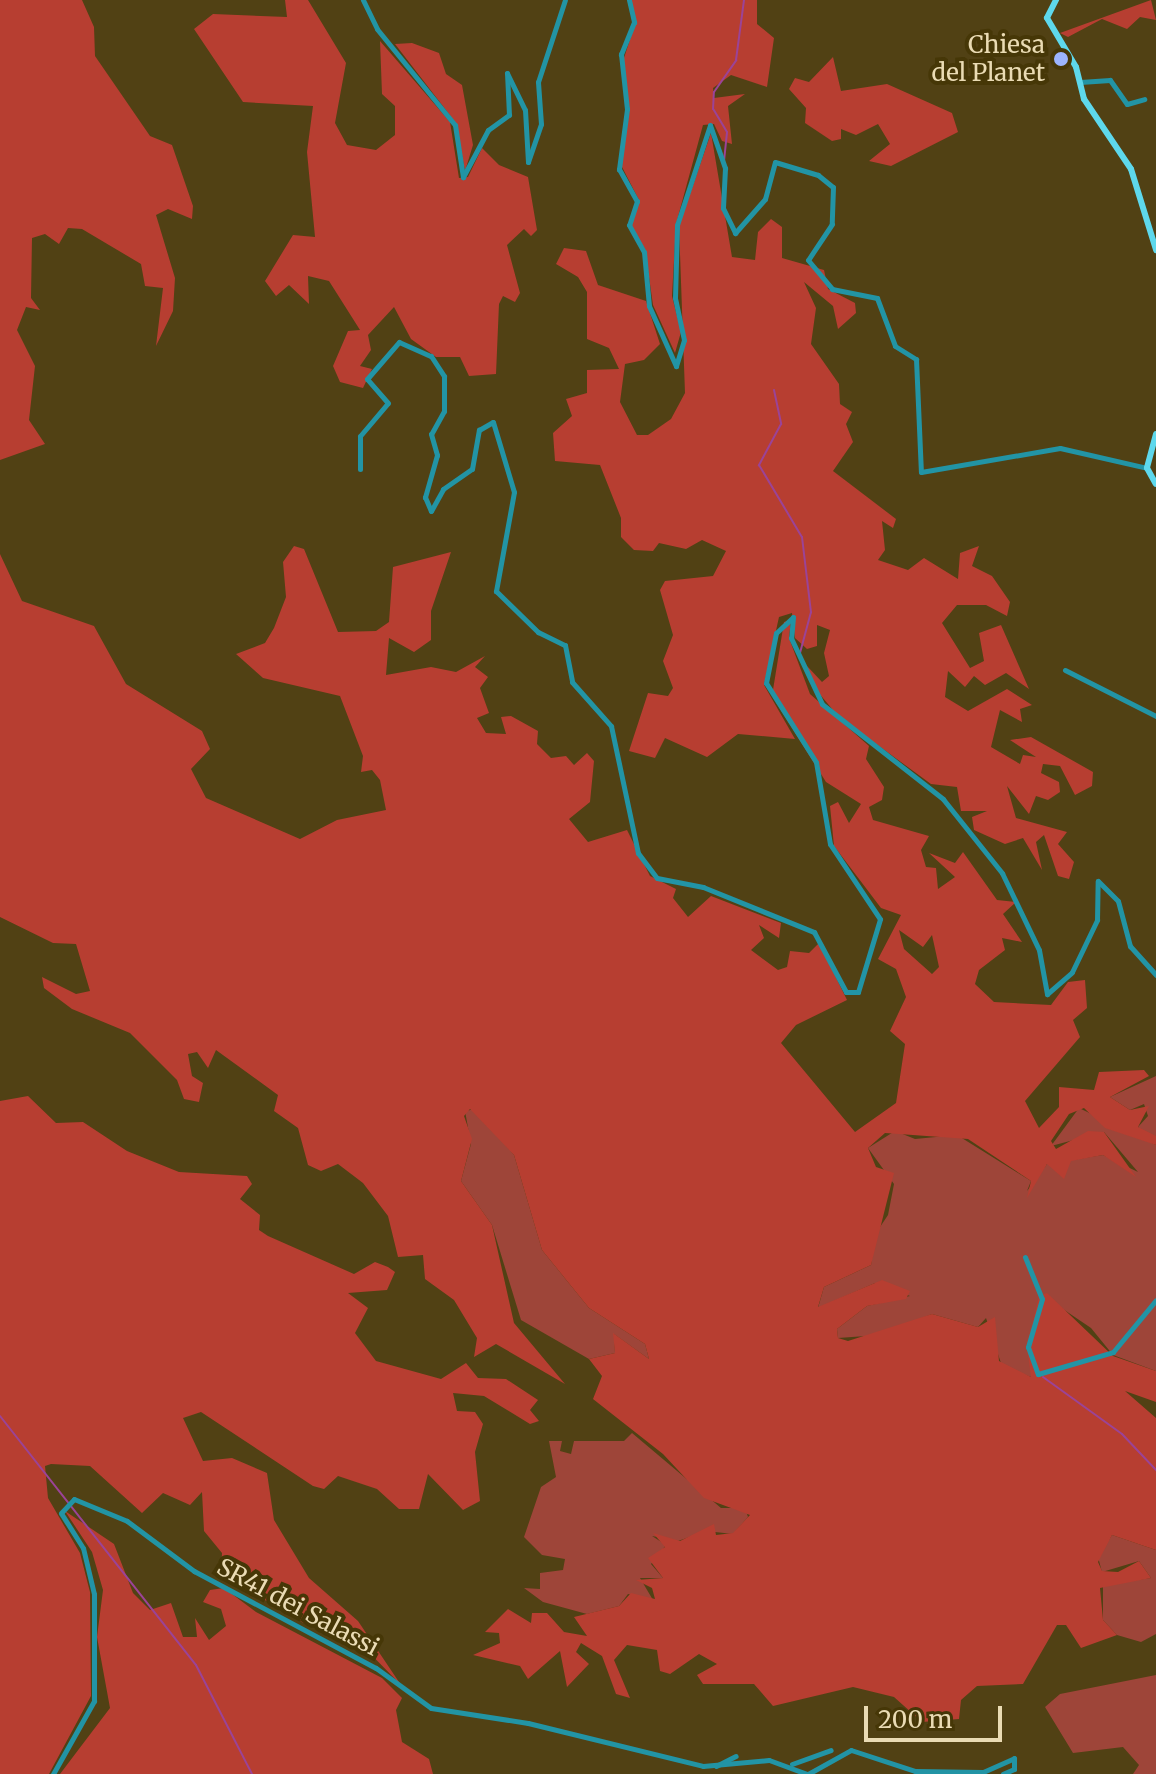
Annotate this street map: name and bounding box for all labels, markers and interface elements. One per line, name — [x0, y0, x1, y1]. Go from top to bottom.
place label: Chiesa del Planet — [932, 31, 1045, 87]
marker: Chiesa del Planet — [1052, 50, 1070, 68]
street label: SR41 dei Salassi — [212, 1552, 384, 1662]
scale bar — [868, 1690, 1006, 1740]
text: 200 m — [878, 1704, 952, 1735]

